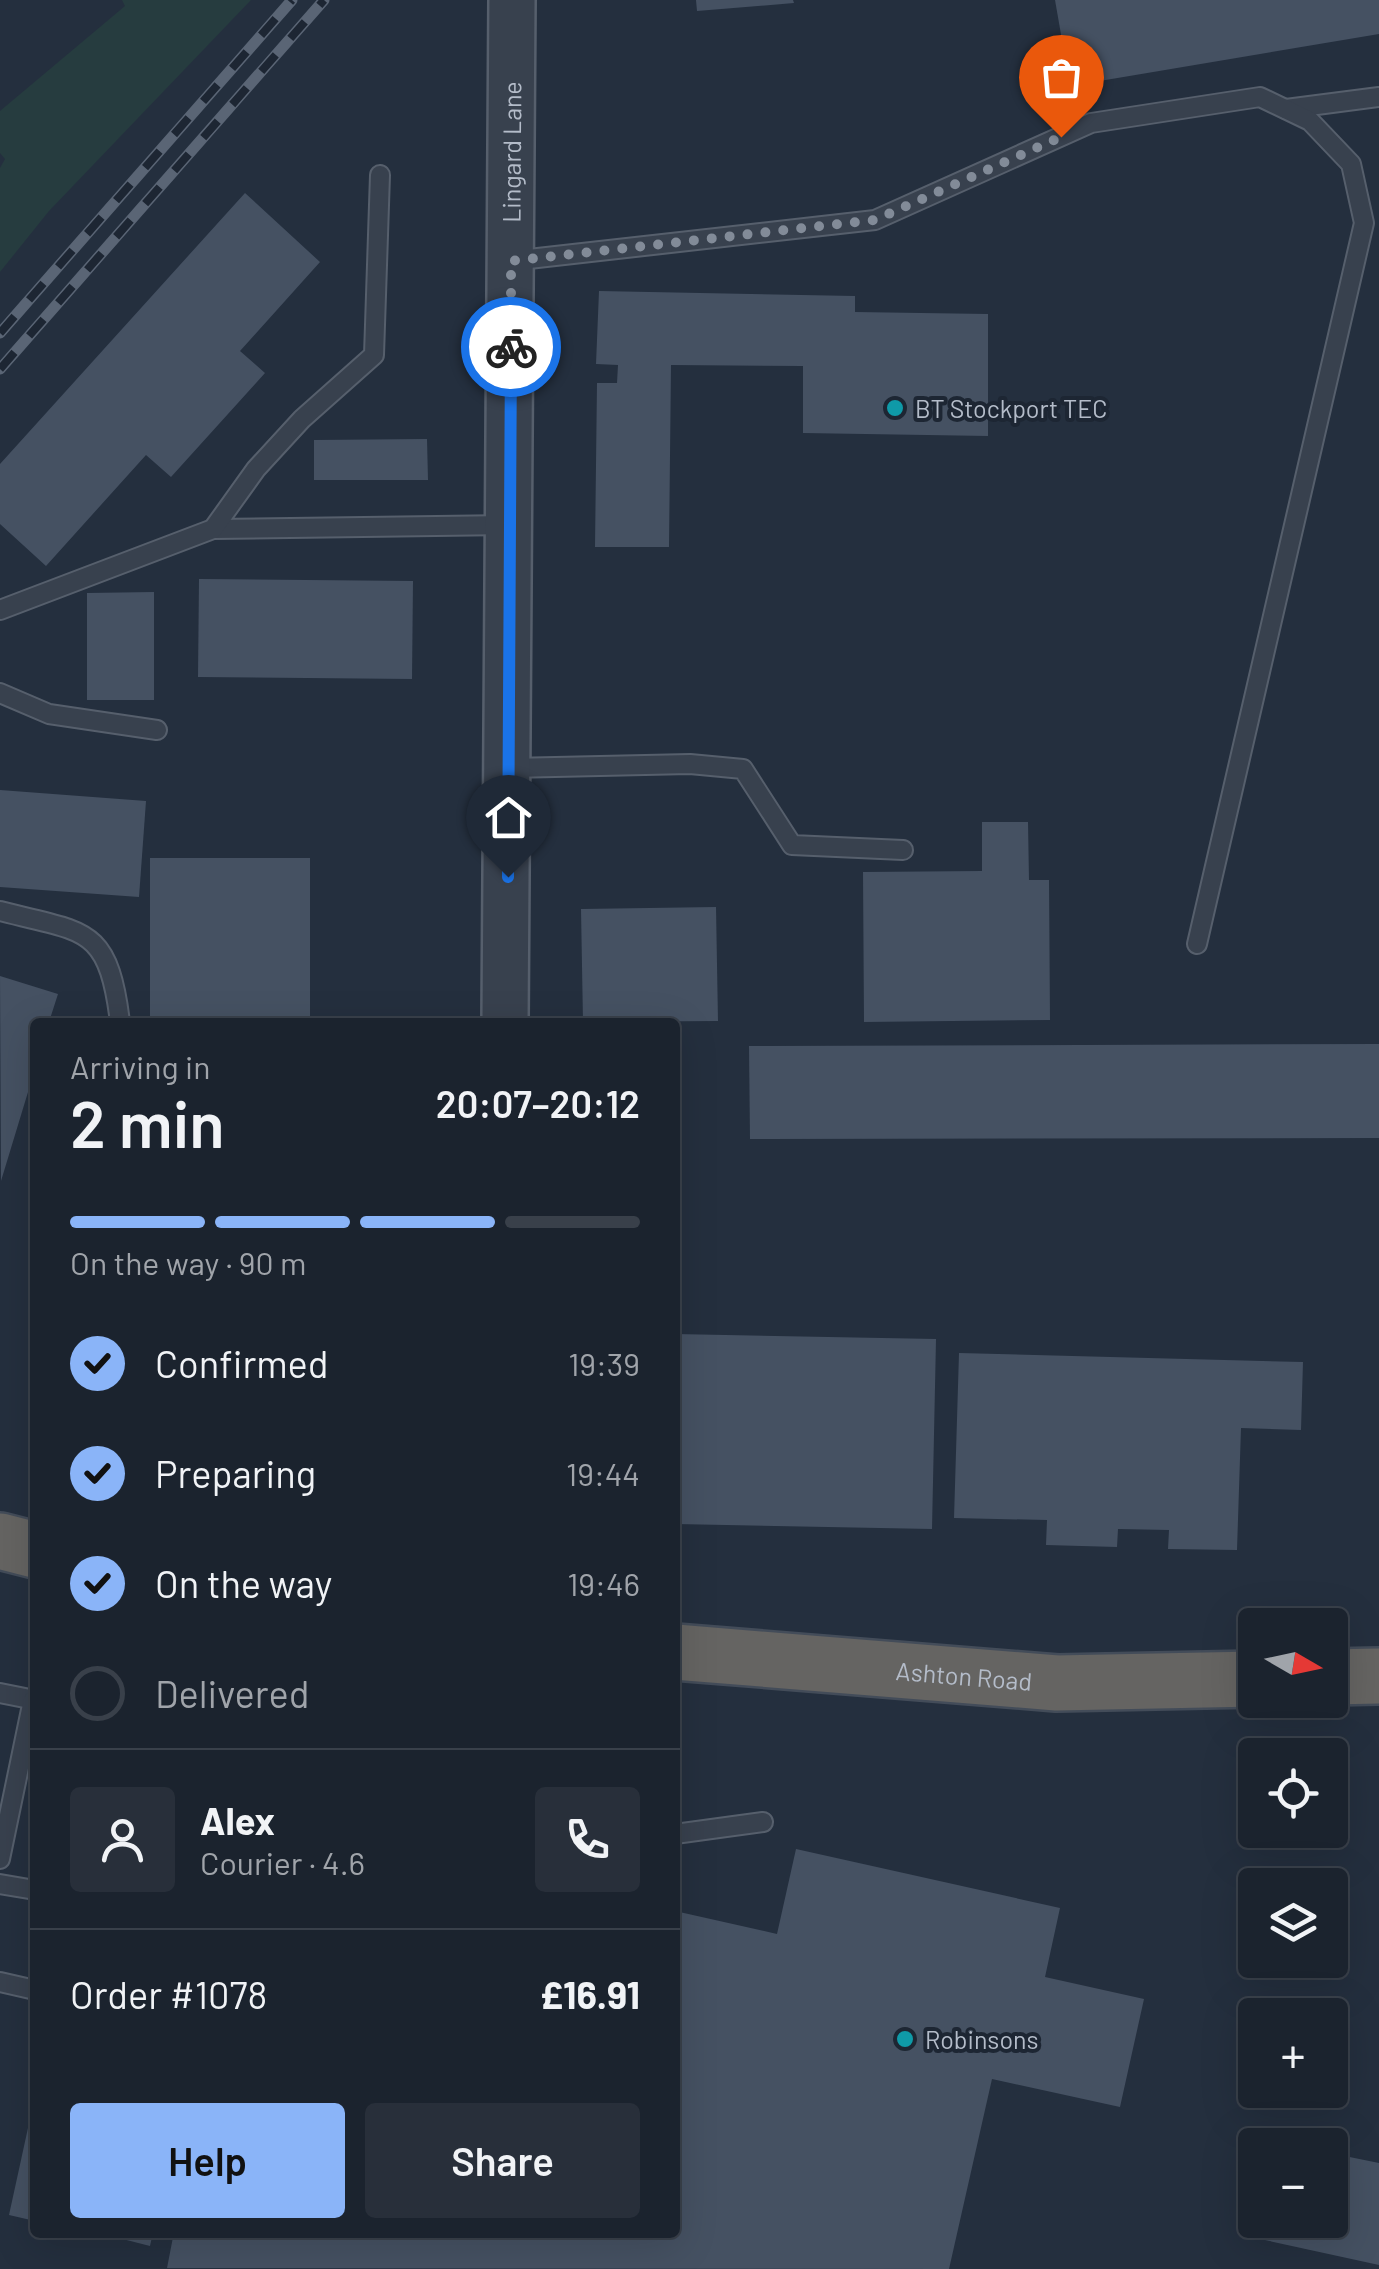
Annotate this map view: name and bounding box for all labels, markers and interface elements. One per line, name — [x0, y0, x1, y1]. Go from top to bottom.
pin — [1019, 35, 1104, 138]
icon: bag — [1034, 50, 1089, 105]
street label: Lingard Lane — [495, 81, 526, 223]
courier — [461, 297, 561, 397]
icon: bike — [484, 320, 539, 375]
place label: BT Stockport TEC — [915, 393, 1108, 423]
marker: BT Stockport TEC — [884, 397, 906, 419]
pin — [466, 775, 551, 878]
icon: home — [481, 790, 536, 845]
text: Arriving in — [70, 1047, 210, 1085]
text: 20:07–20:12 — [436, 1080, 640, 1126]
text: 2 min — [70, 1083, 225, 1161]
text: On the way · 90 m — [70, 1243, 306, 1281]
icon: check — [70, 1336, 125, 1391]
text: Confirmed — [155, 1340, 328, 1386]
text: 19:39 — [568, 1344, 640, 1382]
icon: check — [70, 1446, 125, 1501]
text: Preparing — [155, 1450, 316, 1496]
text: 19:44 — [566, 1454, 640, 1492]
icon: check — [70, 1556, 125, 1611]
text: On the way — [155, 1560, 332, 1606]
text: 19:46 — [567, 1564, 640, 1602]
north arrow — [1238, 1608, 1348, 1718]
map controls — [1238, 1608, 1348, 2238]
street label: Ashton Road — [895, 1655, 1033, 1696]
text: Delivered — [155, 1670, 309, 1716]
button: locate — [1238, 1738, 1348, 1848]
button: person — [70, 1787, 175, 1892]
button: phone — [535, 1787, 640, 1892]
text: Alex — [200, 1797, 275, 1843]
text: Courier · 4.6 — [200, 1843, 365, 1881]
button: layers — [1238, 1868, 1348, 1978]
text: Order #1078 — [70, 1971, 267, 2017]
text: £16.91 — [540, 1971, 640, 2017]
button: + — [1238, 1998, 1348, 2108]
place label: Robinsons — [925, 2024, 1039, 2054]
marker: Robinsons — [894, 2028, 916, 2050]
button: Help — [70, 2103, 345, 2218]
button: Share — [365, 2103, 640, 2218]
button: − — [1238, 2128, 1348, 2238]

